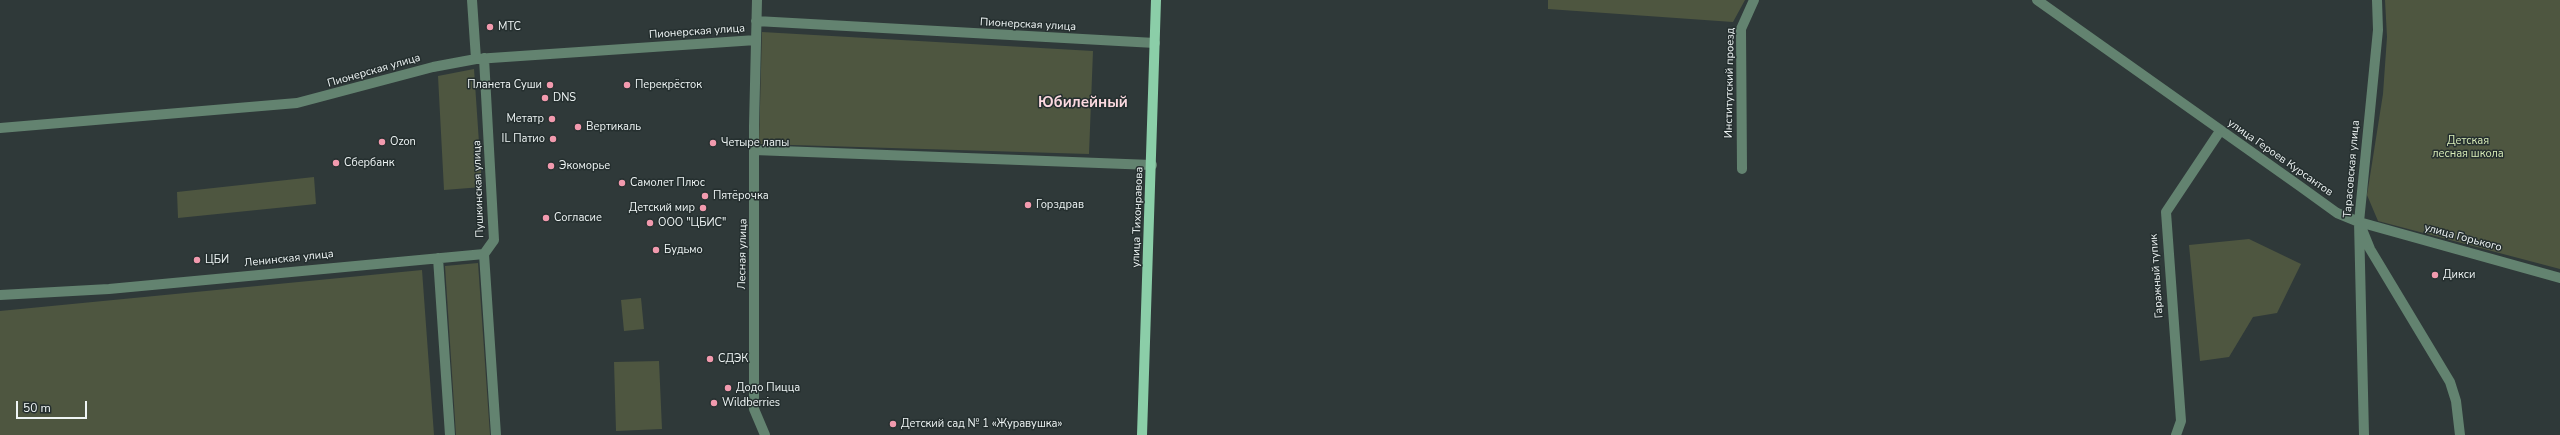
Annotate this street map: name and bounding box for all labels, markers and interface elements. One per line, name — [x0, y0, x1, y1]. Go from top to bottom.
street label: Пионерская улица — [980, 16, 1076, 34]
place label: МТС — [498, 20, 521, 34]
marker: МТС — [485, 22, 495, 32]
street label: Пионерская улица — [649, 22, 745, 42]
street label: Институтский проезд — [1722, 28, 1738, 138]
street label: Пионерская улица — [326, 51, 422, 91]
place label: Планета Суши — [467, 78, 542, 92]
place label: Перекрёсток — [635, 78, 702, 92]
marker: Планета Суши — [545, 80, 555, 90]
marker: Перекрёсток — [622, 80, 632, 90]
place label: DNS — [553, 91, 576, 105]
marker: DNS — [540, 93, 550, 103]
district label: Юбилейный — [1038, 94, 1128, 112]
place label: Метатр — [506, 112, 544, 126]
marker: Метатр — [547, 114, 557, 124]
street label: улица Героев Курсантов — [2225, 117, 2335, 199]
place label: Вертикаль — [586, 120, 641, 134]
street label: Тарасовская улица — [2341, 120, 2363, 218]
marker: Вертикаль — [573, 122, 583, 132]
place label: IL Патио — [502, 132, 545, 146]
marker: IL Патио — [548, 134, 558, 144]
park label: Детская лесная школа — [2432, 134, 2504, 160]
place label: Ozon — [390, 135, 416, 149]
place label: Четыре лапы — [721, 136, 789, 150]
marker: Ozon — [377, 137, 387, 147]
marker: Четыре лапы — [708, 138, 718, 148]
street label: Пушкинская улица — [471, 140, 487, 238]
place label: Сбербанк — [344, 156, 395, 170]
marker: Сбербанк — [331, 158, 341, 168]
place label: Экоморье — [559, 159, 610, 173]
marker: Экоморье — [546, 161, 556, 171]
street label: улица Тихонравова — [1130, 166, 1146, 268]
place label: Самолет Плюс — [630, 176, 705, 190]
marker: Самолет Плюс — [617, 178, 627, 188]
place label: Пятёрочка — [713, 189, 769, 203]
marker: Пятёрочка — [700, 191, 710, 201]
place label: Горздрав — [1036, 198, 1084, 212]
marker: Горздрав — [1023, 200, 1033, 210]
place label: Детский мир — [629, 201, 695, 215]
marker: Детский мир — [698, 203, 708, 213]
place label: Согласие — [554, 211, 602, 225]
marker: Согласие — [541, 213, 551, 223]
place label: ООО "ЦБИС" — [658, 216, 726, 230]
marker: ООО "ЦБИС" — [645, 218, 655, 228]
street label: Лесная улица — [736, 218, 750, 290]
street label: улица Горького — [2423, 221, 2503, 255]
street label: Гаражный тупик — [2147, 233, 2167, 319]
place label: Будьмо — [664, 243, 703, 257]
marker: Будьмо — [651, 245, 661, 255]
street label: Ленинская улица — [244, 248, 334, 270]
place label: ЦБИ — [205, 253, 229, 267]
marker: ЦБИ — [192, 255, 202, 265]
place label: Дикси — [2443, 268, 2475, 282]
marker: Дикси — [2430, 270, 2440, 280]
place label: СДЭК — [718, 352, 748, 366]
marker: СДЭК — [705, 354, 715, 364]
place label: Додо Пицца — [736, 381, 800, 395]
marker: Додо Пицца — [723, 383, 733, 393]
scale bar — [18, 393, 89, 419]
place label: Wildberries — [722, 396, 780, 410]
marker: Wildberries — [709, 398, 719, 408]
text: 50 m — [23, 400, 51, 416]
place label: Детский сад № 1 «Журавушка» — [901, 417, 1062, 431]
marker: Детский сад № 1 «Журавушка» — [888, 419, 898, 429]

